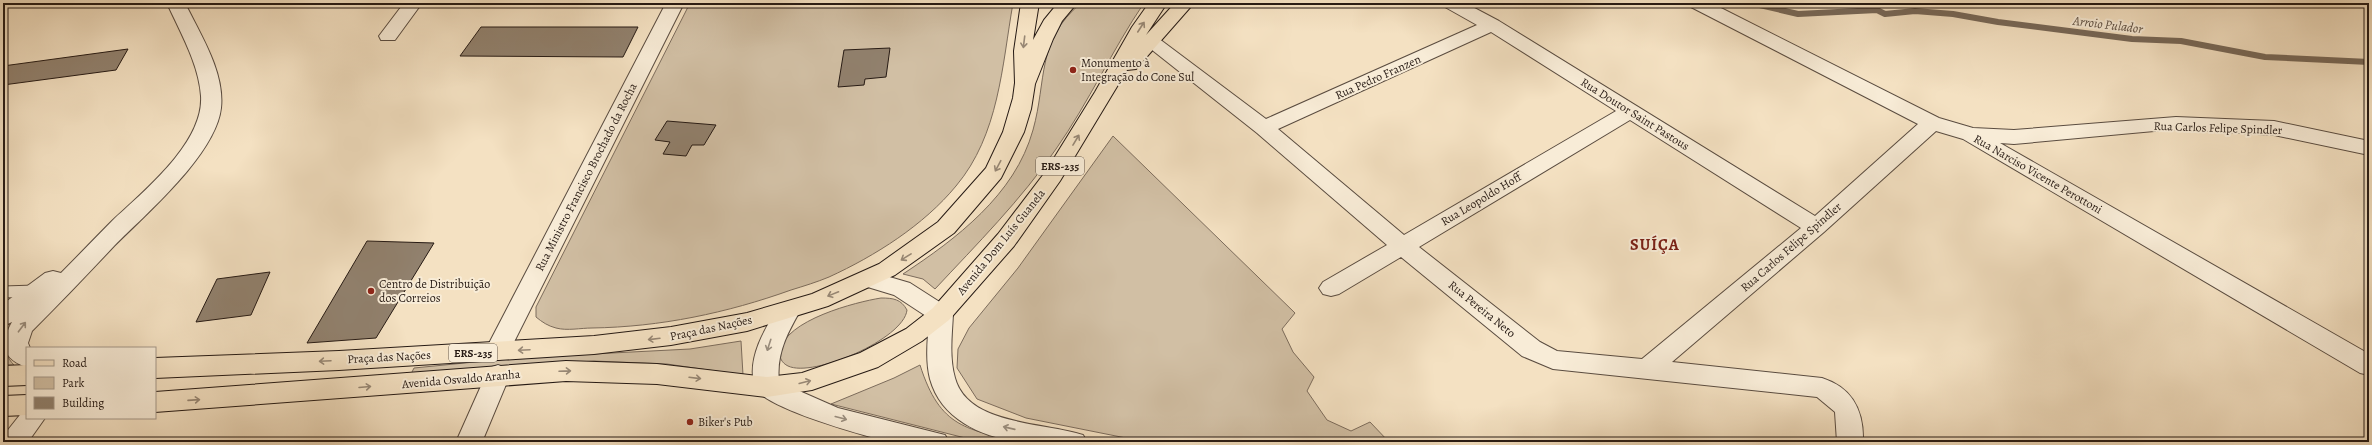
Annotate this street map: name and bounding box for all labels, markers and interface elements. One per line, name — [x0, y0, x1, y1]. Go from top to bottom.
water label: Arroio Pulador — [2071, 12, 2144, 37]
one-way arrow — [1137, 22, 1145, 33]
one-way arrow — [1020, 35, 1028, 48]
street label: Rua Pedro Franzen — [1333, 51, 1424, 103]
place label: Monumento à Integração do Cone Sul — [1081, 55, 1194, 85]
marker: Monumento à Integração do Cone Sul — [1068, 65, 1078, 75]
street label: Rua Doutor Saint Pastous — [1578, 74, 1693, 154]
street label: Rua Ministro Francisco Brochado da Rocha — [531, 80, 641, 274]
street label: Rua Carlos Felipe Spindler — [2153, 118, 2283, 138]
street label: Rua Narciso Vicente Perottoni — [1971, 131, 2105, 217]
one-way arrow — [1072, 135, 1080, 146]
road number: ERS-235 — [1036, 157, 1084, 175]
one-way arrow — [993, 160, 1001, 172]
street label: Rua Leopoldo Hoff — [1438, 168, 1526, 229]
street label: Avenida Dom Luís Guanela — [953, 185, 1049, 299]
street label: Rua Carlos Felipe Spindler — [1737, 199, 1845, 295]
district label: SUÍÇA — [1630, 234, 1680, 256]
one-way arrow — [900, 252, 911, 261]
place label: Centro de Distribuição dos Correios — [379, 276, 490, 306]
street label: Rua Pereira Neto — [1445, 277, 1519, 341]
marker: Centro de Distribuição dos Correios — [366, 286, 376, 296]
one-way arrow — [827, 291, 839, 298]
street label: Praça das Nações — [668, 311, 754, 345]
one-way arrow — [18, 322, 27, 333]
one-way arrow — [648, 335, 661, 343]
one-way arrow — [765, 339, 772, 352]
road number: ERS-235 — [449, 344, 497, 362]
one-way arrow — [518, 346, 531, 353]
legend — [26, 347, 156, 419]
street label: Praça das Nações — [347, 347, 431, 367]
text: Road — [62, 355, 88, 371]
one-way arrow — [319, 357, 332, 365]
street label: Avenida Osvaldo Aranha — [400, 366, 521, 392]
one-way arrow — [558, 367, 571, 375]
one-way arrow — [688, 374, 701, 382]
text: Park — [62, 375, 85, 391]
one-way arrow — [798, 377, 811, 385]
one-way arrow — [358, 383, 371, 391]
text: Building — [62, 395, 104, 411]
one-way arrow — [187, 396, 200, 403]
place label: Biker's Pub — [698, 414, 753, 430]
one-way arrow — [834, 415, 847, 422]
marker: Biker's Pub — [685, 417, 695, 427]
one-way arrow — [1003, 423, 1016, 431]

